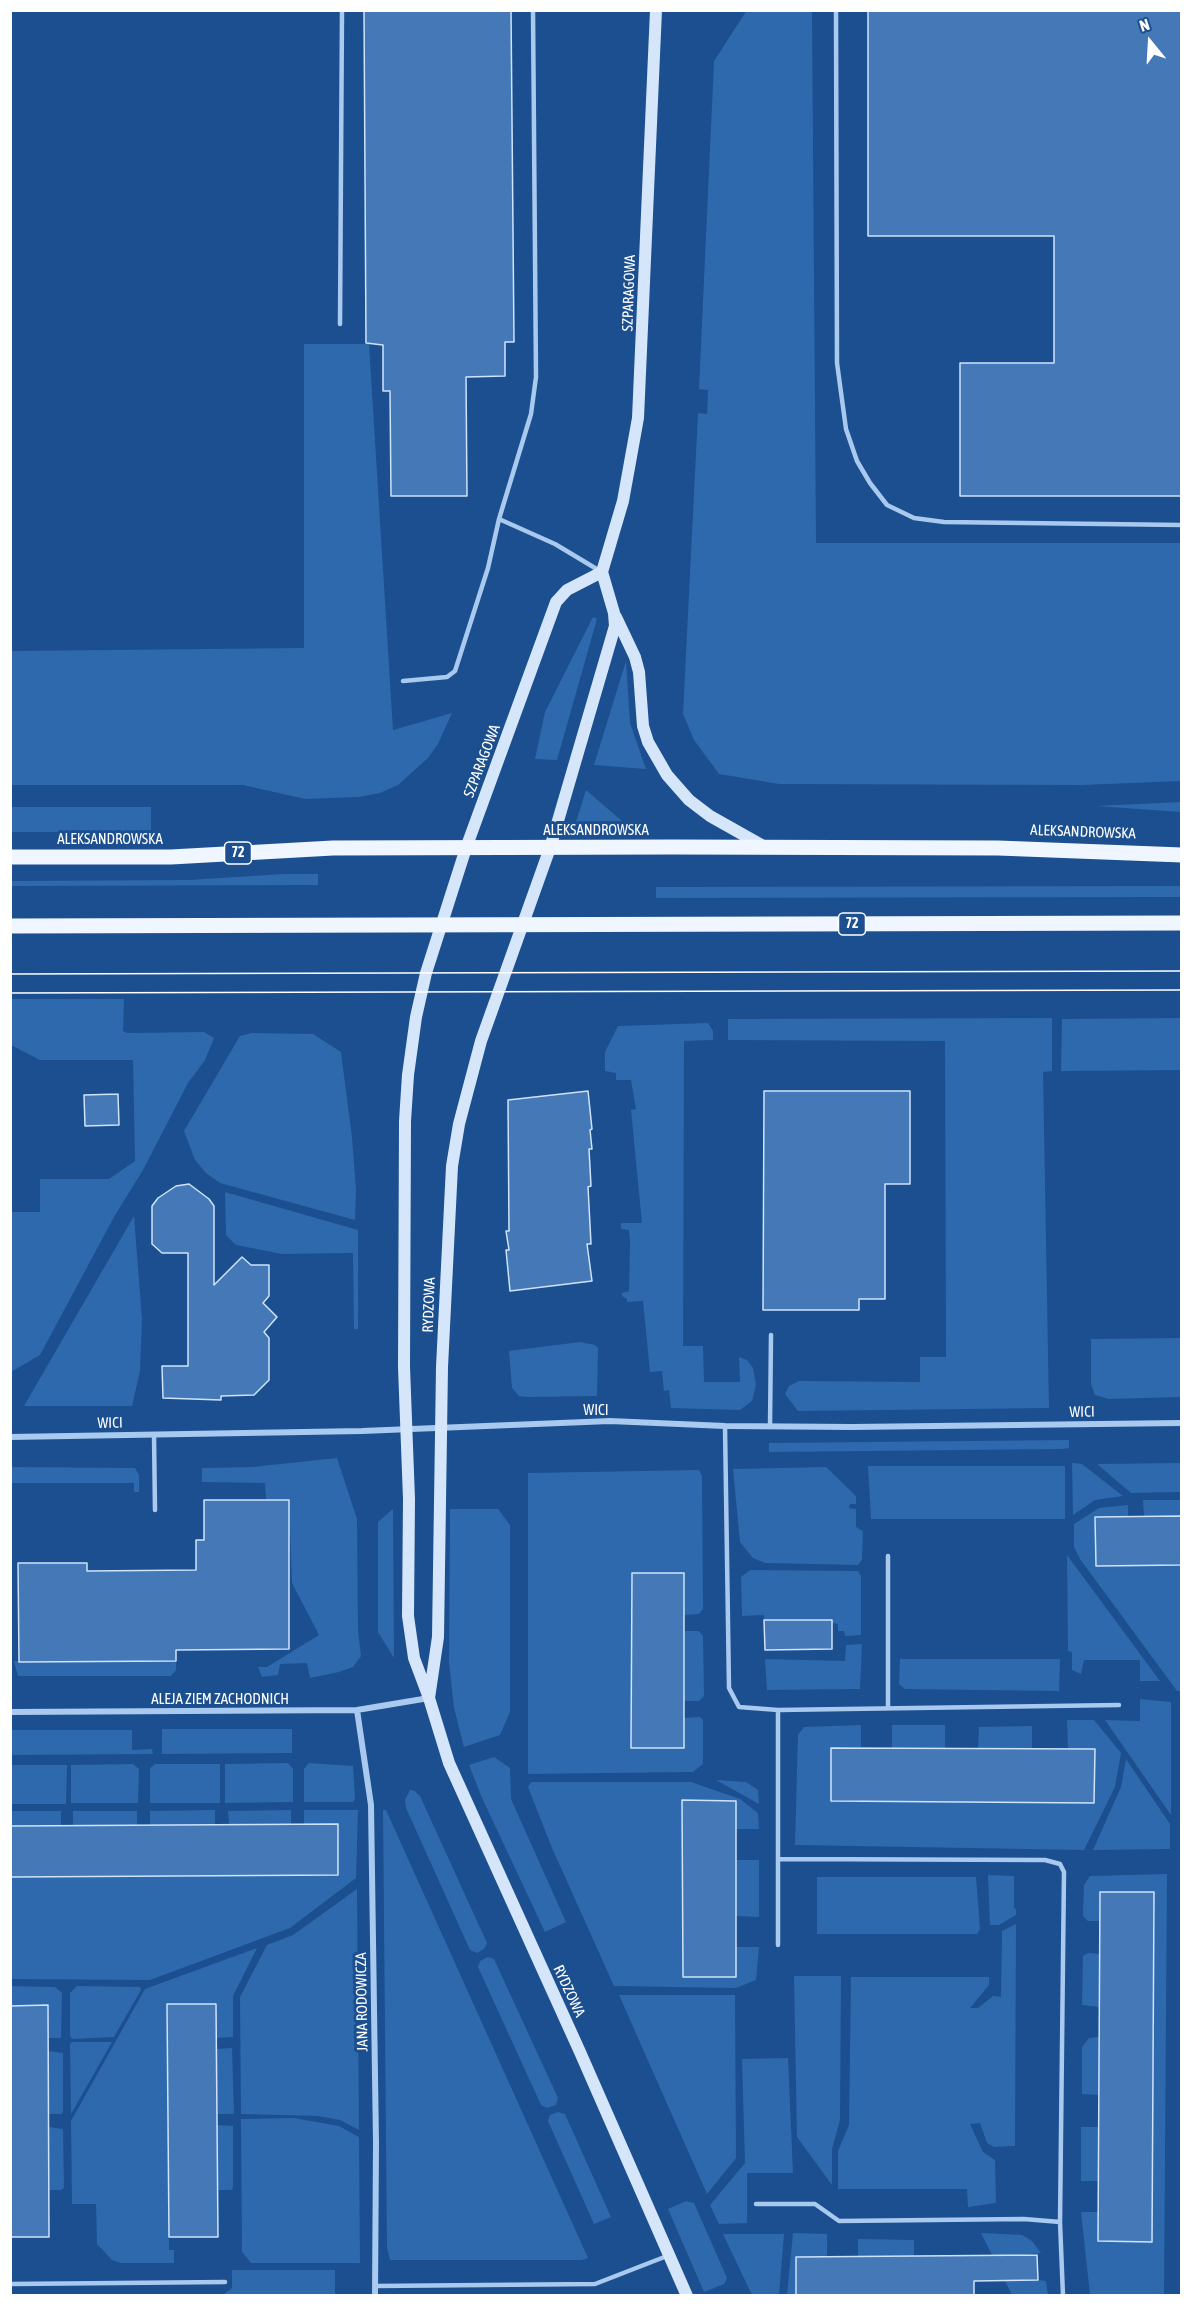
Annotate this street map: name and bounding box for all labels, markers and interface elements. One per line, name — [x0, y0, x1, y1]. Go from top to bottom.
north arrow — [1120, 12, 1180, 72]
text: N — [1137, 15, 1152, 35]
street label: SZPARAGOWA — [619, 254, 639, 332]
street label: SZPARAGOWA — [460, 722, 504, 800]
street label: ALEKSANDROWSKA — [543, 821, 649, 839]
street label: ALEKSANDROWSKA — [1030, 821, 1136, 843]
street label: ALEKSANDROWSKA — [57, 830, 163, 848]
road number: 72 — [224, 842, 252, 864]
road number: 72 — [838, 913, 866, 935]
street label: RYDZOWA — [419, 1277, 439, 1333]
street label: WICI — [583, 1401, 609, 1419]
street label: WICI — [1069, 1403, 1095, 1421]
street label: WICI — [97, 1414, 123, 1432]
street label: ALEJA ZIEM ZACHODNICH — [151, 1690, 289, 1708]
street label: JANA RODOWICZA — [352, 1952, 372, 2052]
street label: RYDZOWA — [549, 1962, 589, 2020]

